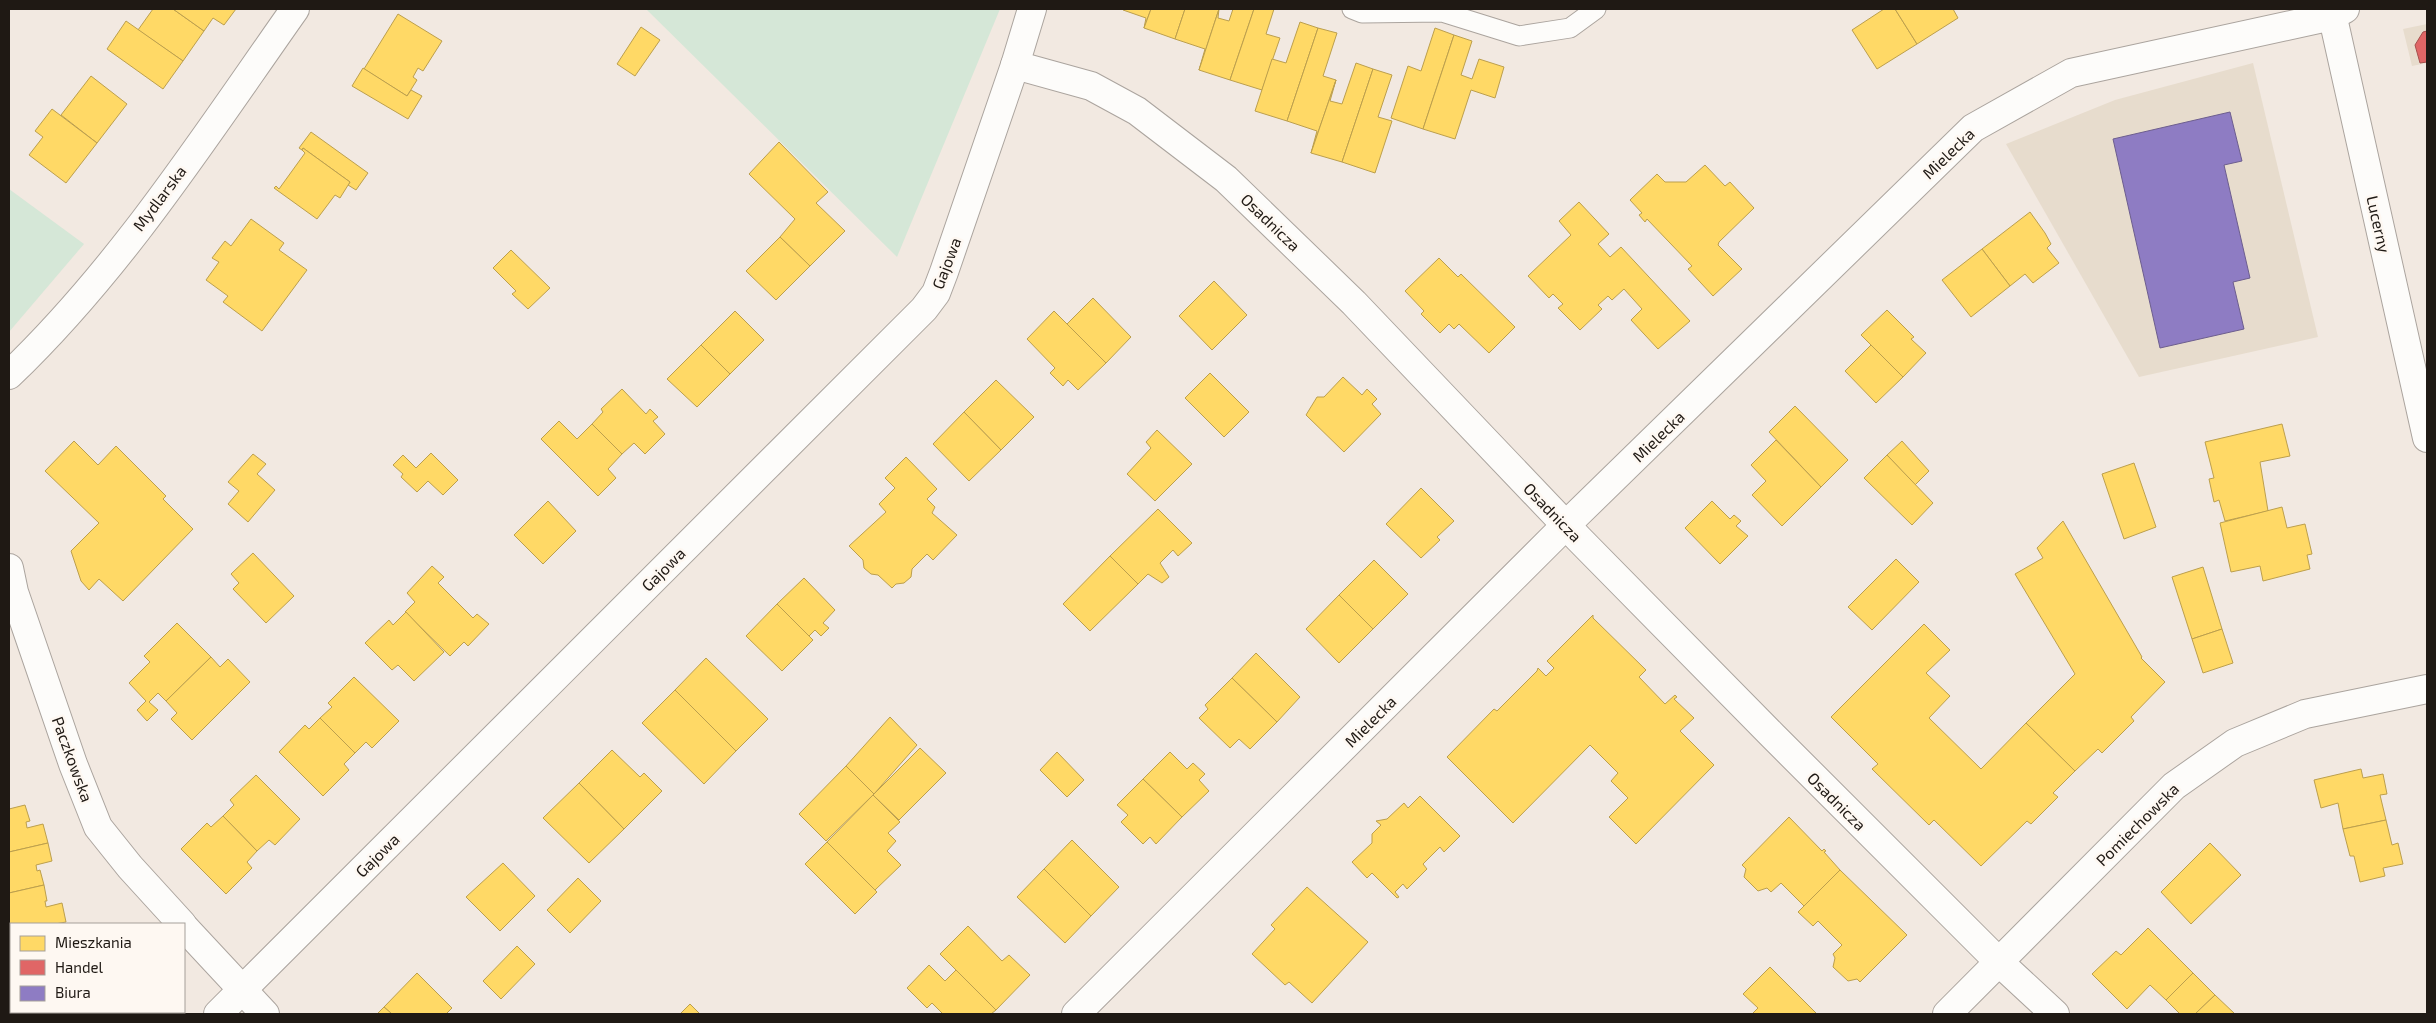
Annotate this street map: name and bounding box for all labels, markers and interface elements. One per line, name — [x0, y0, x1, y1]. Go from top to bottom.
street label: Mielecka — [1918, 124, 1978, 182]
street label: Mydlarska — [128, 162, 190, 234]
street label: Osadnicza — [1237, 189, 1305, 255]
street label: Lucerny — [2363, 194, 2395, 255]
street label: Gajowa — [927, 234, 965, 292]
street label: Mielecka — [1628, 407, 1688, 465]
street label: Osadnicza — [1520, 478, 1586, 546]
street label: Gajowa — [637, 543, 689, 595]
street label: Mielecka — [1340, 691, 1400, 751]
street label: Paczkowska — [49, 714, 97, 804]
street label: Osadnicza — [1804, 768, 1870, 834]
street label: Pomiechowska — [2092, 779, 2182, 869]
street label: Gajowa — [351, 829, 403, 881]
legend — [10, 923, 185, 1013]
text: Mieszkania — [55, 933, 132, 951]
text: Handel — [55, 958, 104, 976]
text: Biura — [55, 983, 91, 1001]

